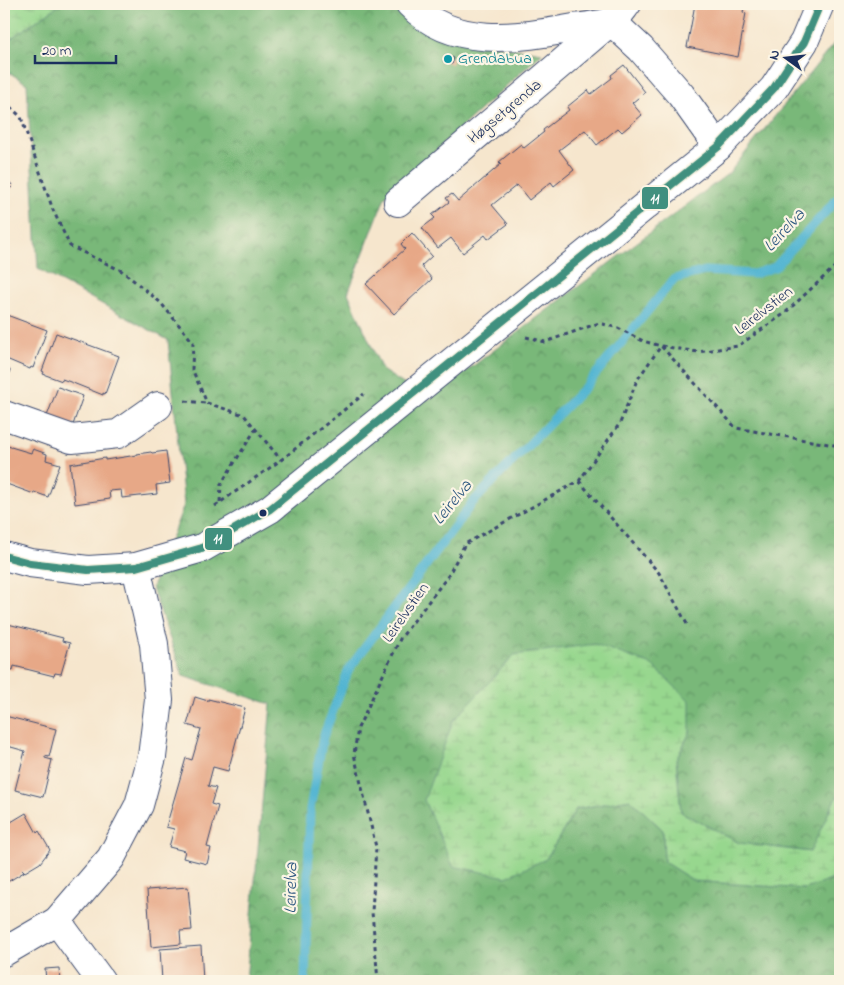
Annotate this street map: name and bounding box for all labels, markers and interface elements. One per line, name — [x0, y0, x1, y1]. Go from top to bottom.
scale bar — [35, 32, 116, 64]
north arrow — [762, 32, 812, 82]
text: 20 m — [42, 40, 72, 62]
place label: Grendabua — [458, 47, 532, 71]
text: N — [764, 48, 786, 62]
marker: Grendabua — [442, 53, 454, 65]
street label: Høgsetgrenda — [463, 74, 547, 150]
line badge: 11 — [641, 186, 669, 210]
text: 11 — [651, 189, 660, 210]
water label: Leirelva — [758, 203, 812, 259]
street label: Leirelvstien — [730, 280, 798, 342]
water label: Leirelva — [427, 475, 479, 531]
unlabelled marker — [258, 508, 268, 518]
line badge: 11 — [204, 527, 233, 551]
text: 11 — [214, 529, 223, 550]
street label: Leirelvstien — [377, 578, 436, 648]
water label: Leirelva — [279, 862, 305, 914]

